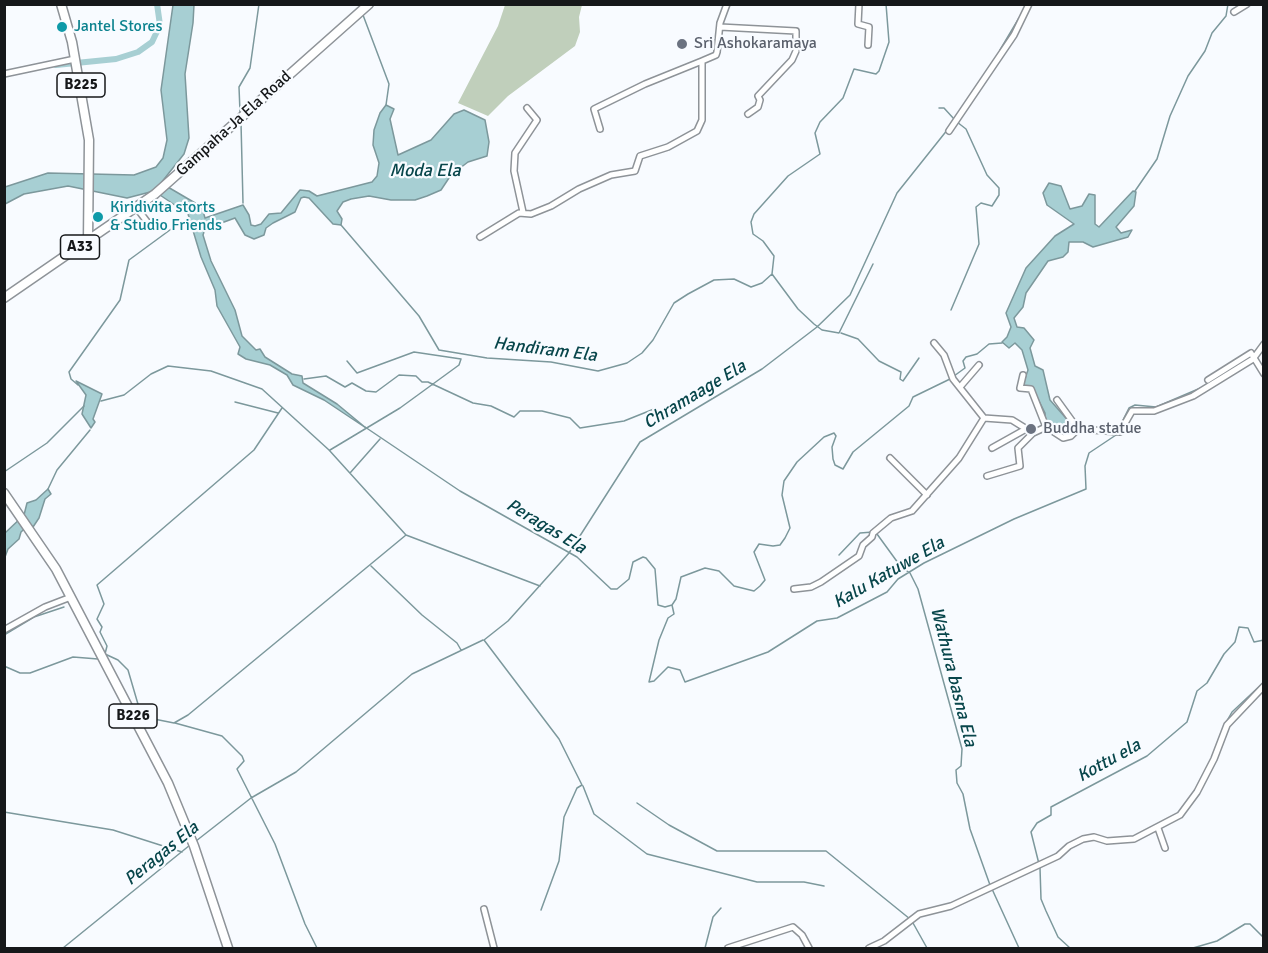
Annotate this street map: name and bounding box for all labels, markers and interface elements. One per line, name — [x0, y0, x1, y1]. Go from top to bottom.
place label: Jantel Stores — [74, 17, 163, 37]
marker: Jantel Stores — [55, 20, 69, 34]
place label: Sri Ashokaramaya — [694, 34, 817, 54]
marker: Sri Ashokaramaya — [675, 37, 689, 51]
street label: Gampaha-Ja Ela Road — [173, 67, 295, 181]
road number: B225 — [57, 73, 105, 97]
water label: Moda Ela — [389, 160, 461, 182]
place label: Kiridivita storts & Studio Friends — [110, 198, 222, 236]
marker: Kiridivita storts & Studio Friends — [91, 210, 105, 224]
road number: A33 — [60, 235, 100, 259]
water label: Handiram Ela — [492, 333, 598, 367]
water label: Chramaage Ela — [640, 356, 750, 434]
place label: Buddha statue — [1043, 419, 1142, 439]
marker: Buddha statue — [1024, 422, 1038, 436]
water label: Peragas Ela — [502, 495, 590, 559]
water label: Kalu Katuwe Ela — [830, 532, 948, 614]
water label: Wathura basna Ela — [925, 605, 981, 749]
road number: B226 — [109, 704, 157, 728]
water label: Kottu ela — [1073, 735, 1145, 787]
water label: Peragas Ela — [120, 817, 204, 891]

